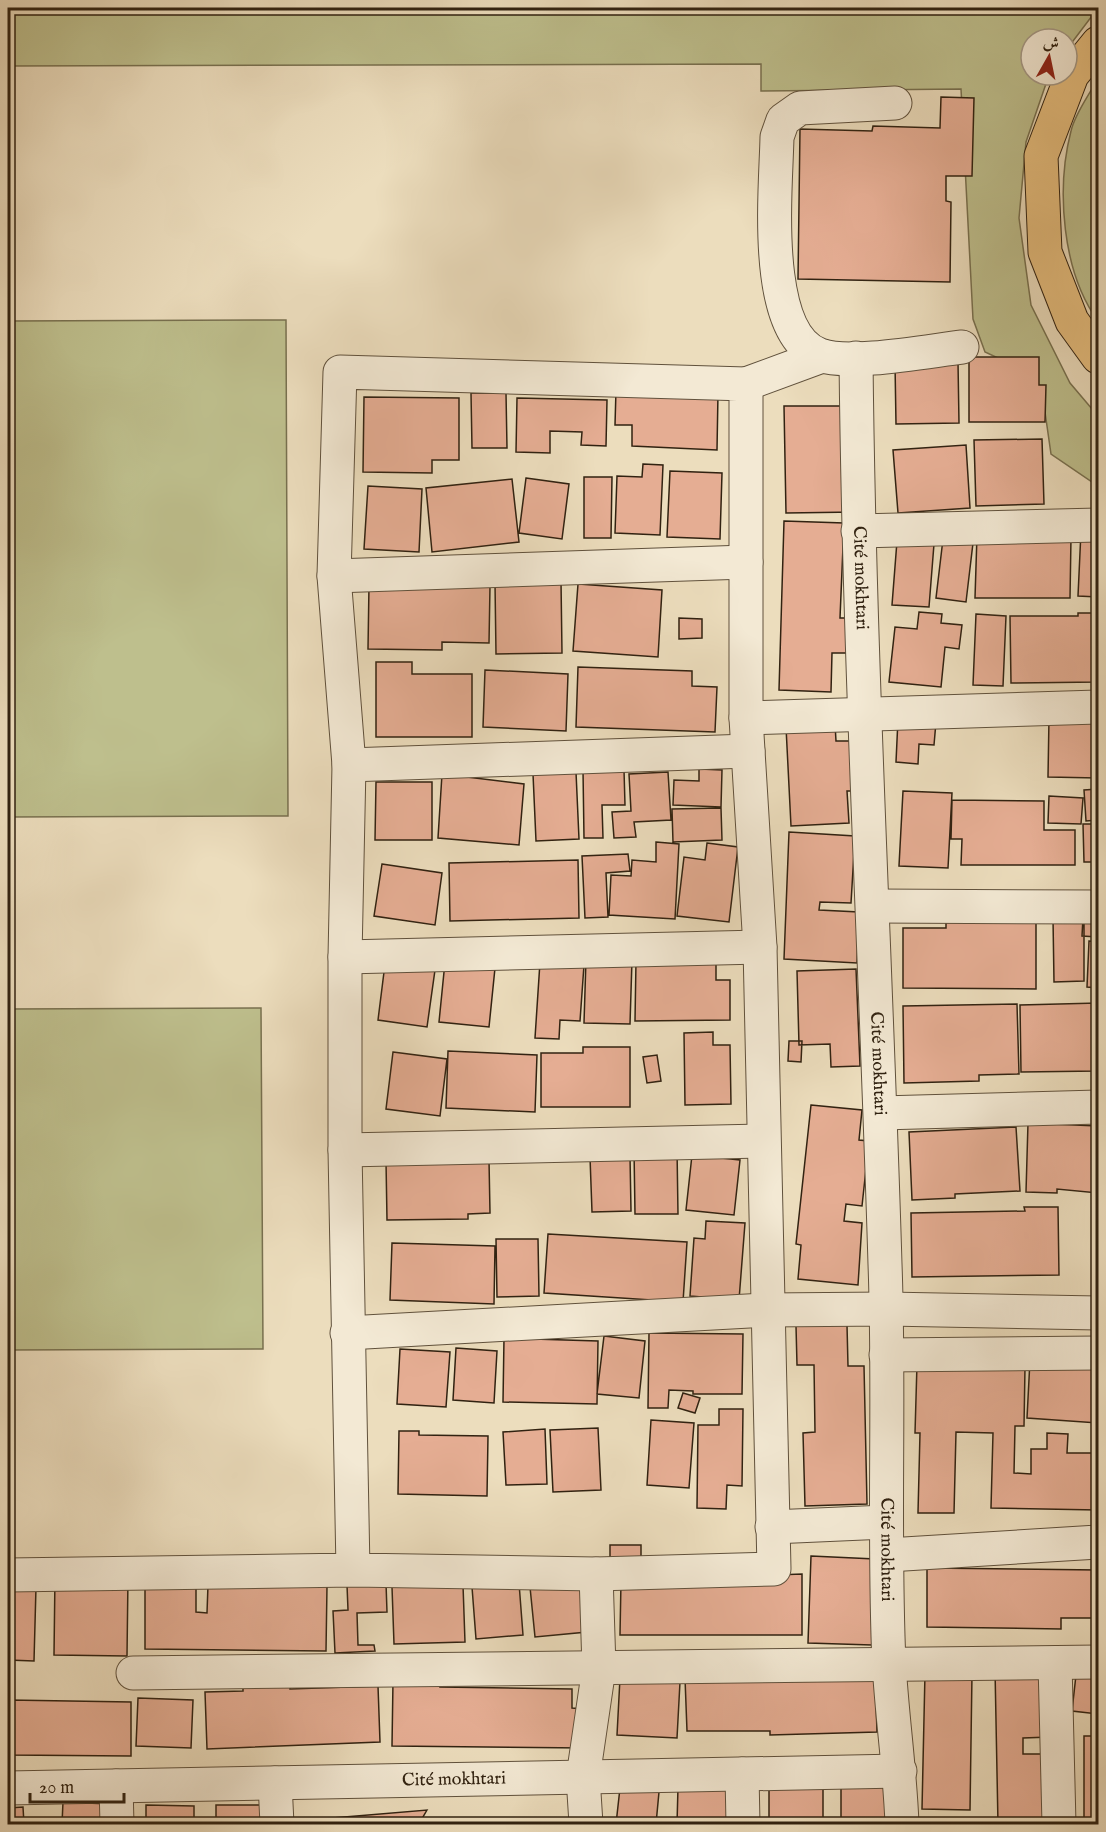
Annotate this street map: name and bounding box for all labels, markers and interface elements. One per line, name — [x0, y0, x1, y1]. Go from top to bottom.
north arrow — [1019, 27, 1079, 87]
text: ش — [1042, 33, 1060, 55]
street label: Cité mokhtari — [847, 526, 873, 630]
street label: Cité mokhtari — [865, 1011, 892, 1116]
street label: Cité mokhtari — [875, 1497, 899, 1602]
scale bar — [30, 1766, 124, 1804]
street label: Cité mokhtari — [402, 1767, 506, 1792]
text: 20 m — [39, 1777, 74, 1800]

